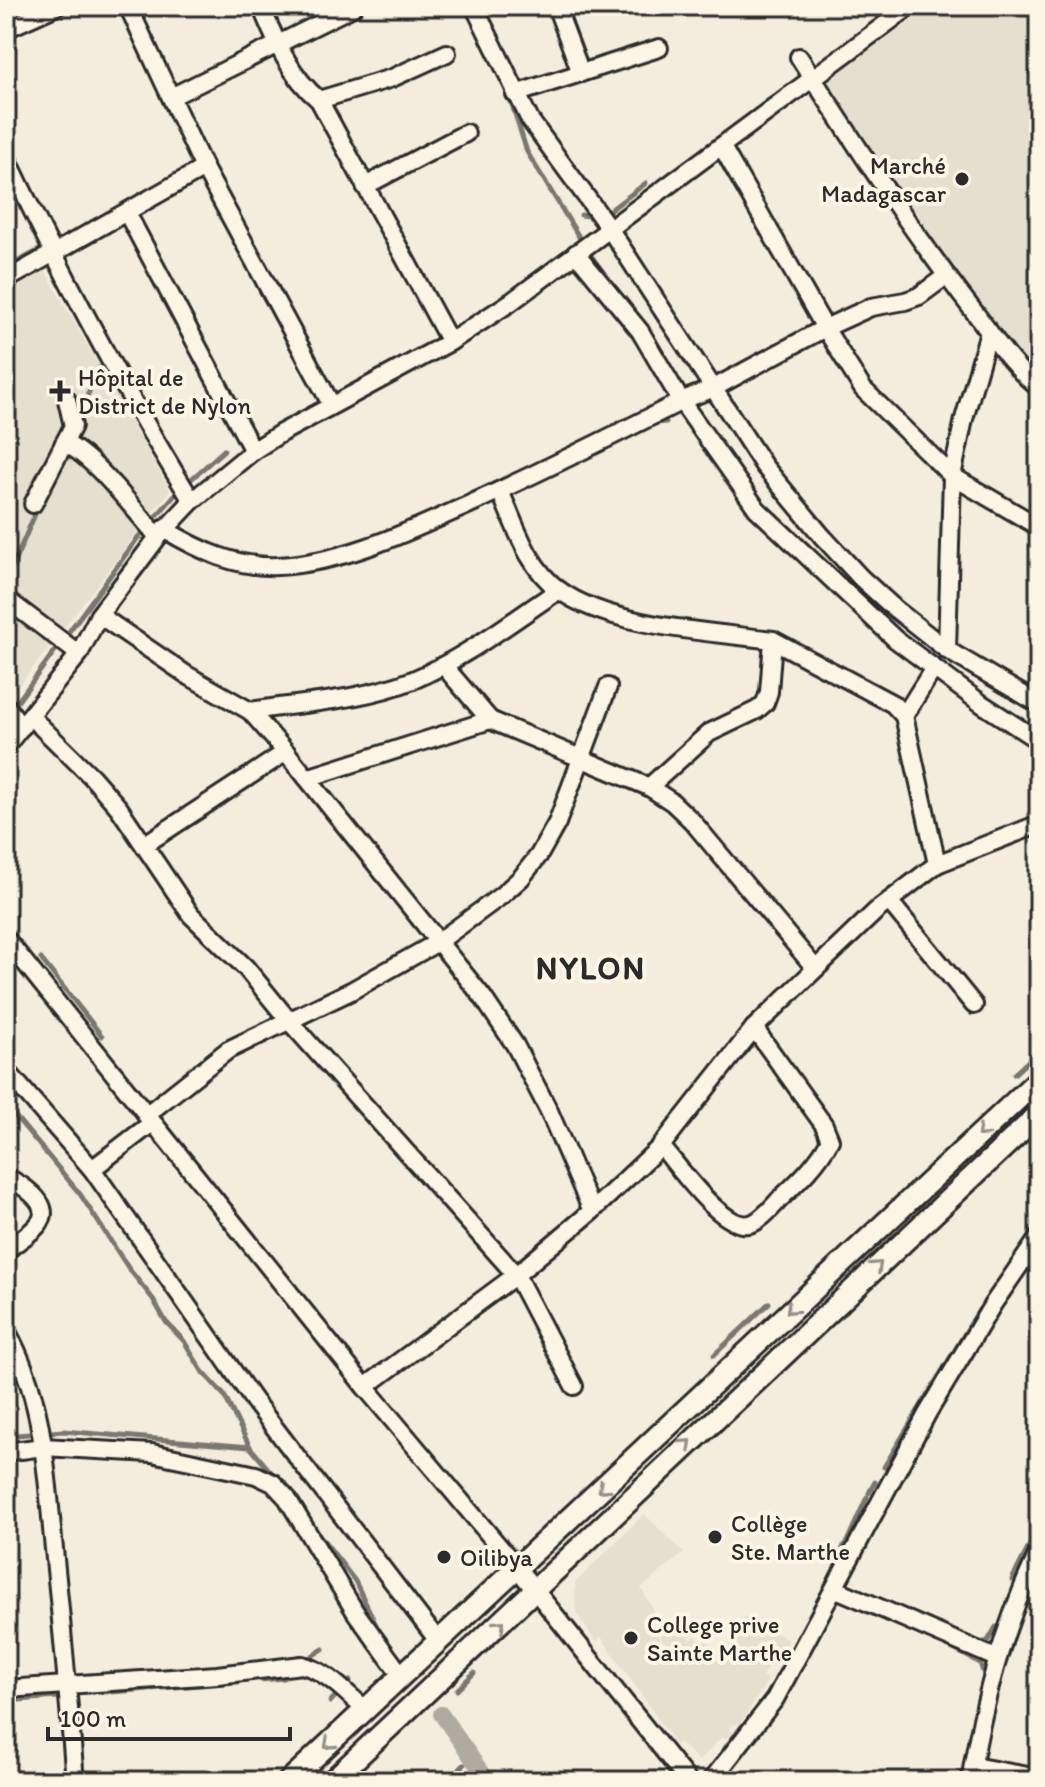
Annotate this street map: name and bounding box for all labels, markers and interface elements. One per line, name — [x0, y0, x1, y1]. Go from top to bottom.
place label: Marché Madagascar — [821, 151, 946, 208]
marker: Marché Madagascar — [953, 170, 971, 188]
place label: Hôpital de District de Nylon — [78, 363, 252, 420]
marker: Hôpital de District de Nylon — [49, 380, 71, 402]
district label: NYLON — [536, 949, 646, 987]
one-way arrow — [976, 1123, 991, 1137]
one-way arrow — [868, 1261, 882, 1276]
one-way arrow — [786, 1300, 800, 1315]
one-way arrow — [678, 1440, 693, 1454]
one-way arrow — [598, 1479, 612, 1494]
place label: Collège Ste. Marthe — [731, 1509, 850, 1566]
marker: Collège Ste. Marthe — [706, 1528, 724, 1546]
place label: Oilibya — [460, 1543, 533, 1572]
marker: Oilibya — [435, 1548, 453, 1566]
place label: College prive Sainte Marthe — [647, 1610, 792, 1667]
one-way arrow — [491, 1619, 505, 1634]
marker: College prive Sainte Marthe — [622, 1629, 640, 1647]
scale bar — [48, 1691, 290, 1741]
text: 100 m — [60, 1704, 126, 1733]
one-way arrow — [324, 1734, 338, 1749]

